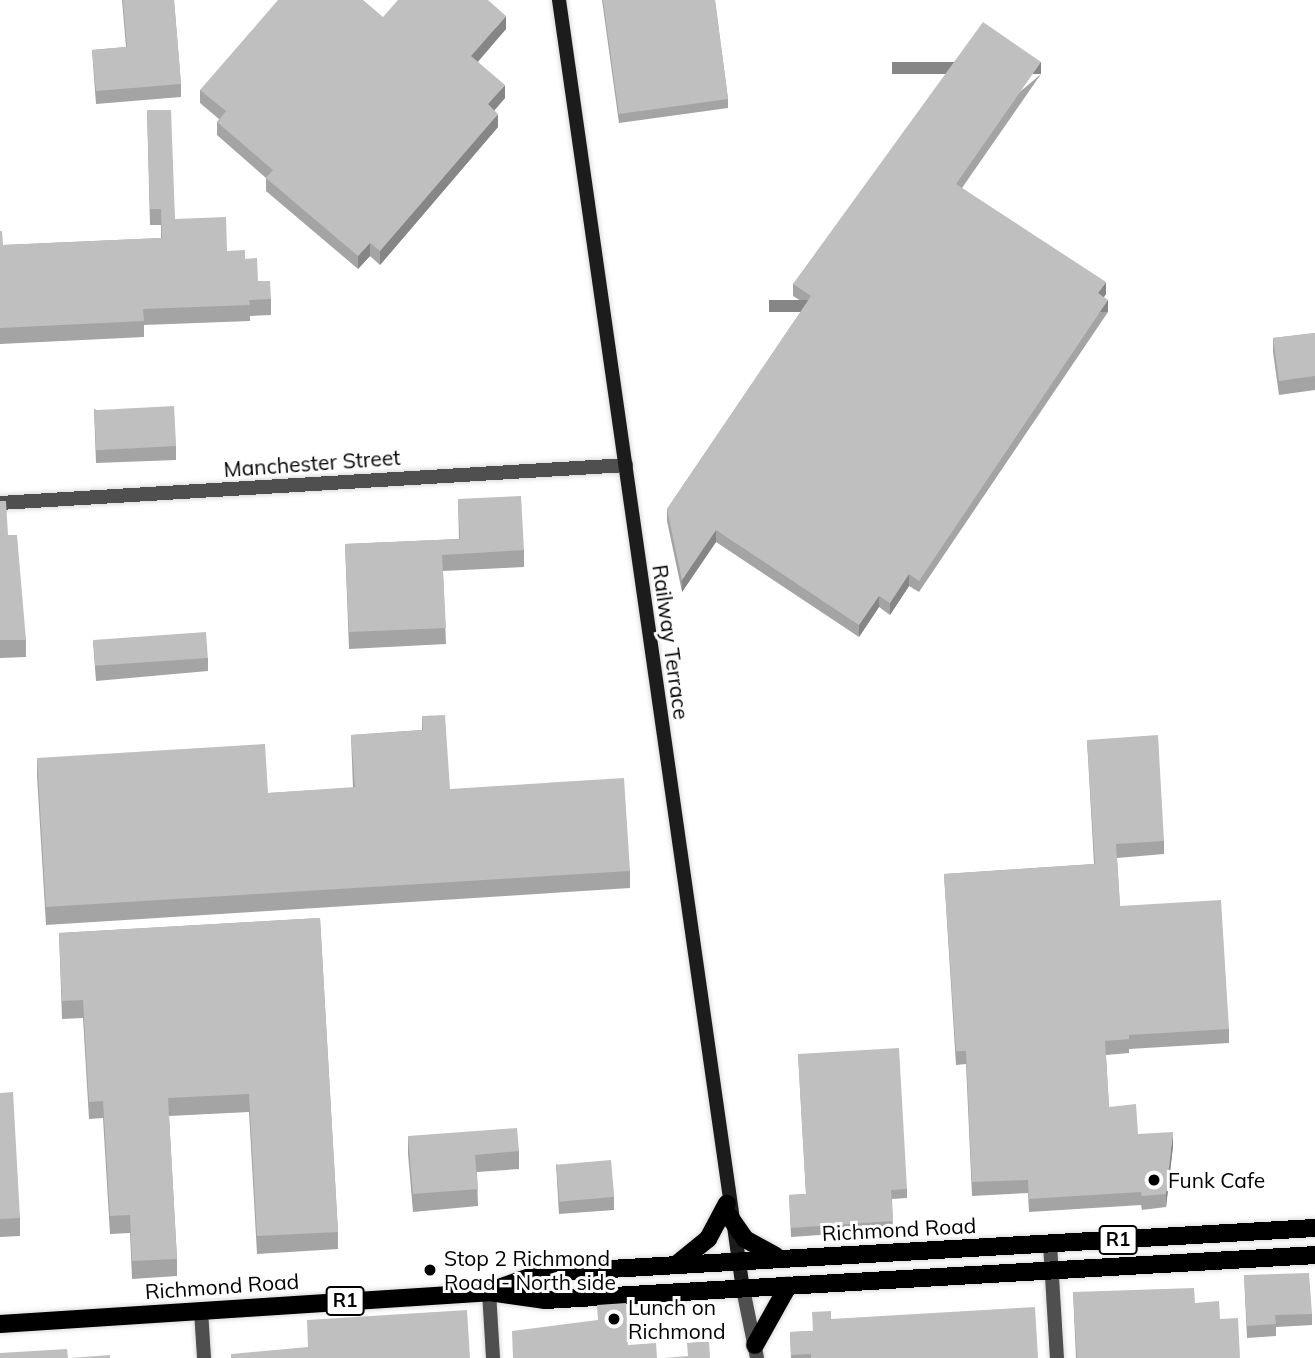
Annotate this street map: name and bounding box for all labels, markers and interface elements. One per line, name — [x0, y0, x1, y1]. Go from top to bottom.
street label: Manchester Street — [223, 444, 401, 482]
street label: Railway Terrace — [648, 563, 694, 721]
place label: Funk Cafe — [1168, 1167, 1265, 1193]
marker: Funk Cafe — [1146, 1172, 1162, 1188]
street label: Richmond Road — [821, 1212, 977, 1246]
road number: R1 — [1097, 1224, 1139, 1256]
place label: Stop 2 Richmond Road - North side — [444, 1245, 616, 1295]
marker: Stop 2 Richmond Road - North side — [422, 1262, 438, 1278]
street label: Richmond Road — [144, 1268, 300, 1304]
road number: R1 — [324, 1286, 366, 1316]
place label: Lunch on Richmond — [628, 1294, 726, 1344]
marker: Lunch on Richmond — [606, 1311, 622, 1327]

